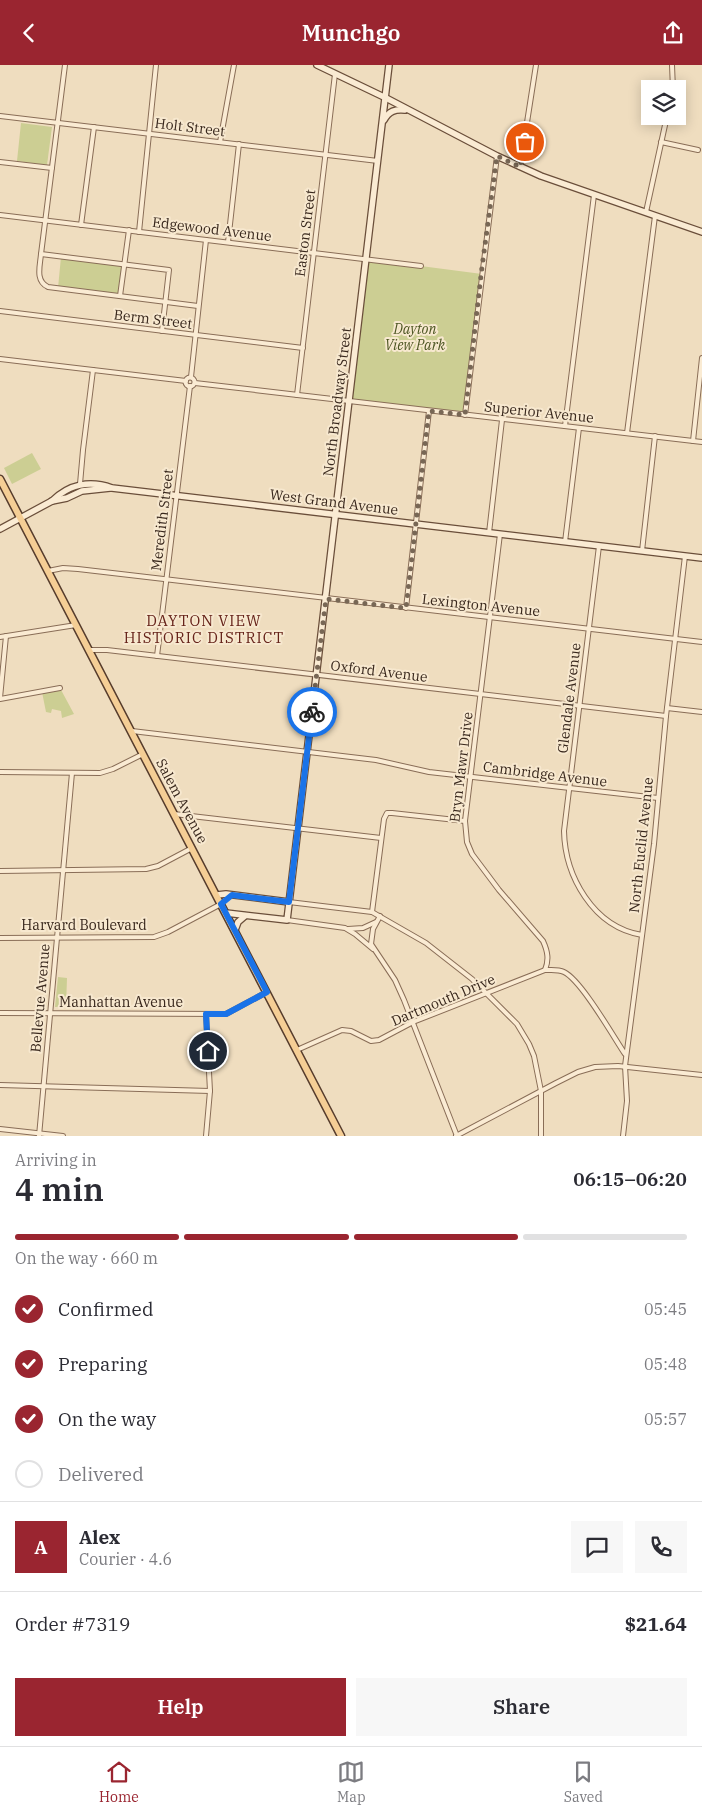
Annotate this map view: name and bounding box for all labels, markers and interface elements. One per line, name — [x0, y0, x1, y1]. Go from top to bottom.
text: Munchgo — [302, 18, 400, 47]
icon: back — [15, 19, 43, 47]
icon: share — [659, 19, 687, 47]
map controls — [641, 80, 686, 125]
button: layers — [641, 80, 686, 125]
street label: Holt Street — [154, 114, 226, 140]
pin — [504, 121, 546, 163]
icon: bag — [511, 128, 539, 156]
street label: Easton Street — [291, 188, 319, 278]
street label: Edgewood Avenue — [151, 213, 273, 245]
street label: Berm Street — [113, 305, 193, 333]
park label: Dayton View Park — [385, 320, 446, 354]
street label: North Broadway Street — [319, 326, 355, 478]
street label: Superior Avenue — [483, 397, 595, 427]
street label: Meredith Street — [147, 468, 177, 572]
street label: West Grand Avenue — [269, 485, 399, 519]
street label: Lexington Avenue — [421, 590, 541, 620]
district label: DAYTON VIEW HISTORIC DISTRICT — [124, 611, 284, 647]
street label: Glendale Avenue — [553, 642, 585, 754]
street label: Oxford Avenue — [329, 656, 429, 686]
courier — [287, 687, 337, 737]
icon: bike — [298, 698, 326, 726]
street label: Bryn Mawr Drive — [445, 711, 477, 823]
street label: Salem Avenue — [152, 756, 212, 846]
street label: Cambridge Avenue — [482, 757, 608, 791]
street label: North Euclid Avenue — [625, 776, 657, 914]
street label: Harvard Boulevard — [21, 916, 147, 934]
street label: Bellevue Avenue — [26, 943, 54, 1053]
street label: Dartmouth Drive — [388, 970, 498, 1030]
street label: Manhattan Avenue — [59, 993, 183, 1011]
pin — [187, 1030, 229, 1072]
icon: home — [194, 1037, 222, 1065]
text: Arriving in — [15, 1150, 97, 1170]
text: 06:15–06:20 — [573, 1167, 687, 1191]
text: 4 min — [15, 1168, 104, 1210]
text: On the way · 660 m — [15, 1248, 158, 1268]
icon: check — [15, 1295, 43, 1323]
text: Confirmed — [58, 1297, 153, 1321]
text: 05:45 — [644, 1299, 687, 1319]
icon: check — [15, 1350, 43, 1378]
text: Preparing — [58, 1352, 147, 1376]
text: 05:48 — [644, 1354, 687, 1374]
icon: check — [15, 1405, 43, 1433]
text: On the way — [58, 1407, 156, 1431]
text: 05:57 — [644, 1409, 687, 1429]
text: Delivered — [58, 1462, 144, 1486]
button: chat — [571, 1521, 623, 1573]
button: phone — [635, 1521, 687, 1573]
text: Alex — [79, 1525, 120, 1549]
text: A — [34, 1535, 48, 1559]
text: Courier · 4.6 — [79, 1549, 172, 1569]
text: Order #7319 — [15, 1612, 130, 1636]
text: $21.64 — [625, 1612, 687, 1636]
button: Help — [15, 1678, 346, 1736]
button: Share — [356, 1678, 687, 1736]
tab: Home — [99, 1758, 139, 1806]
tab: Map — [337, 1758, 366, 1806]
tab: Saved — [564, 1758, 603, 1806]

